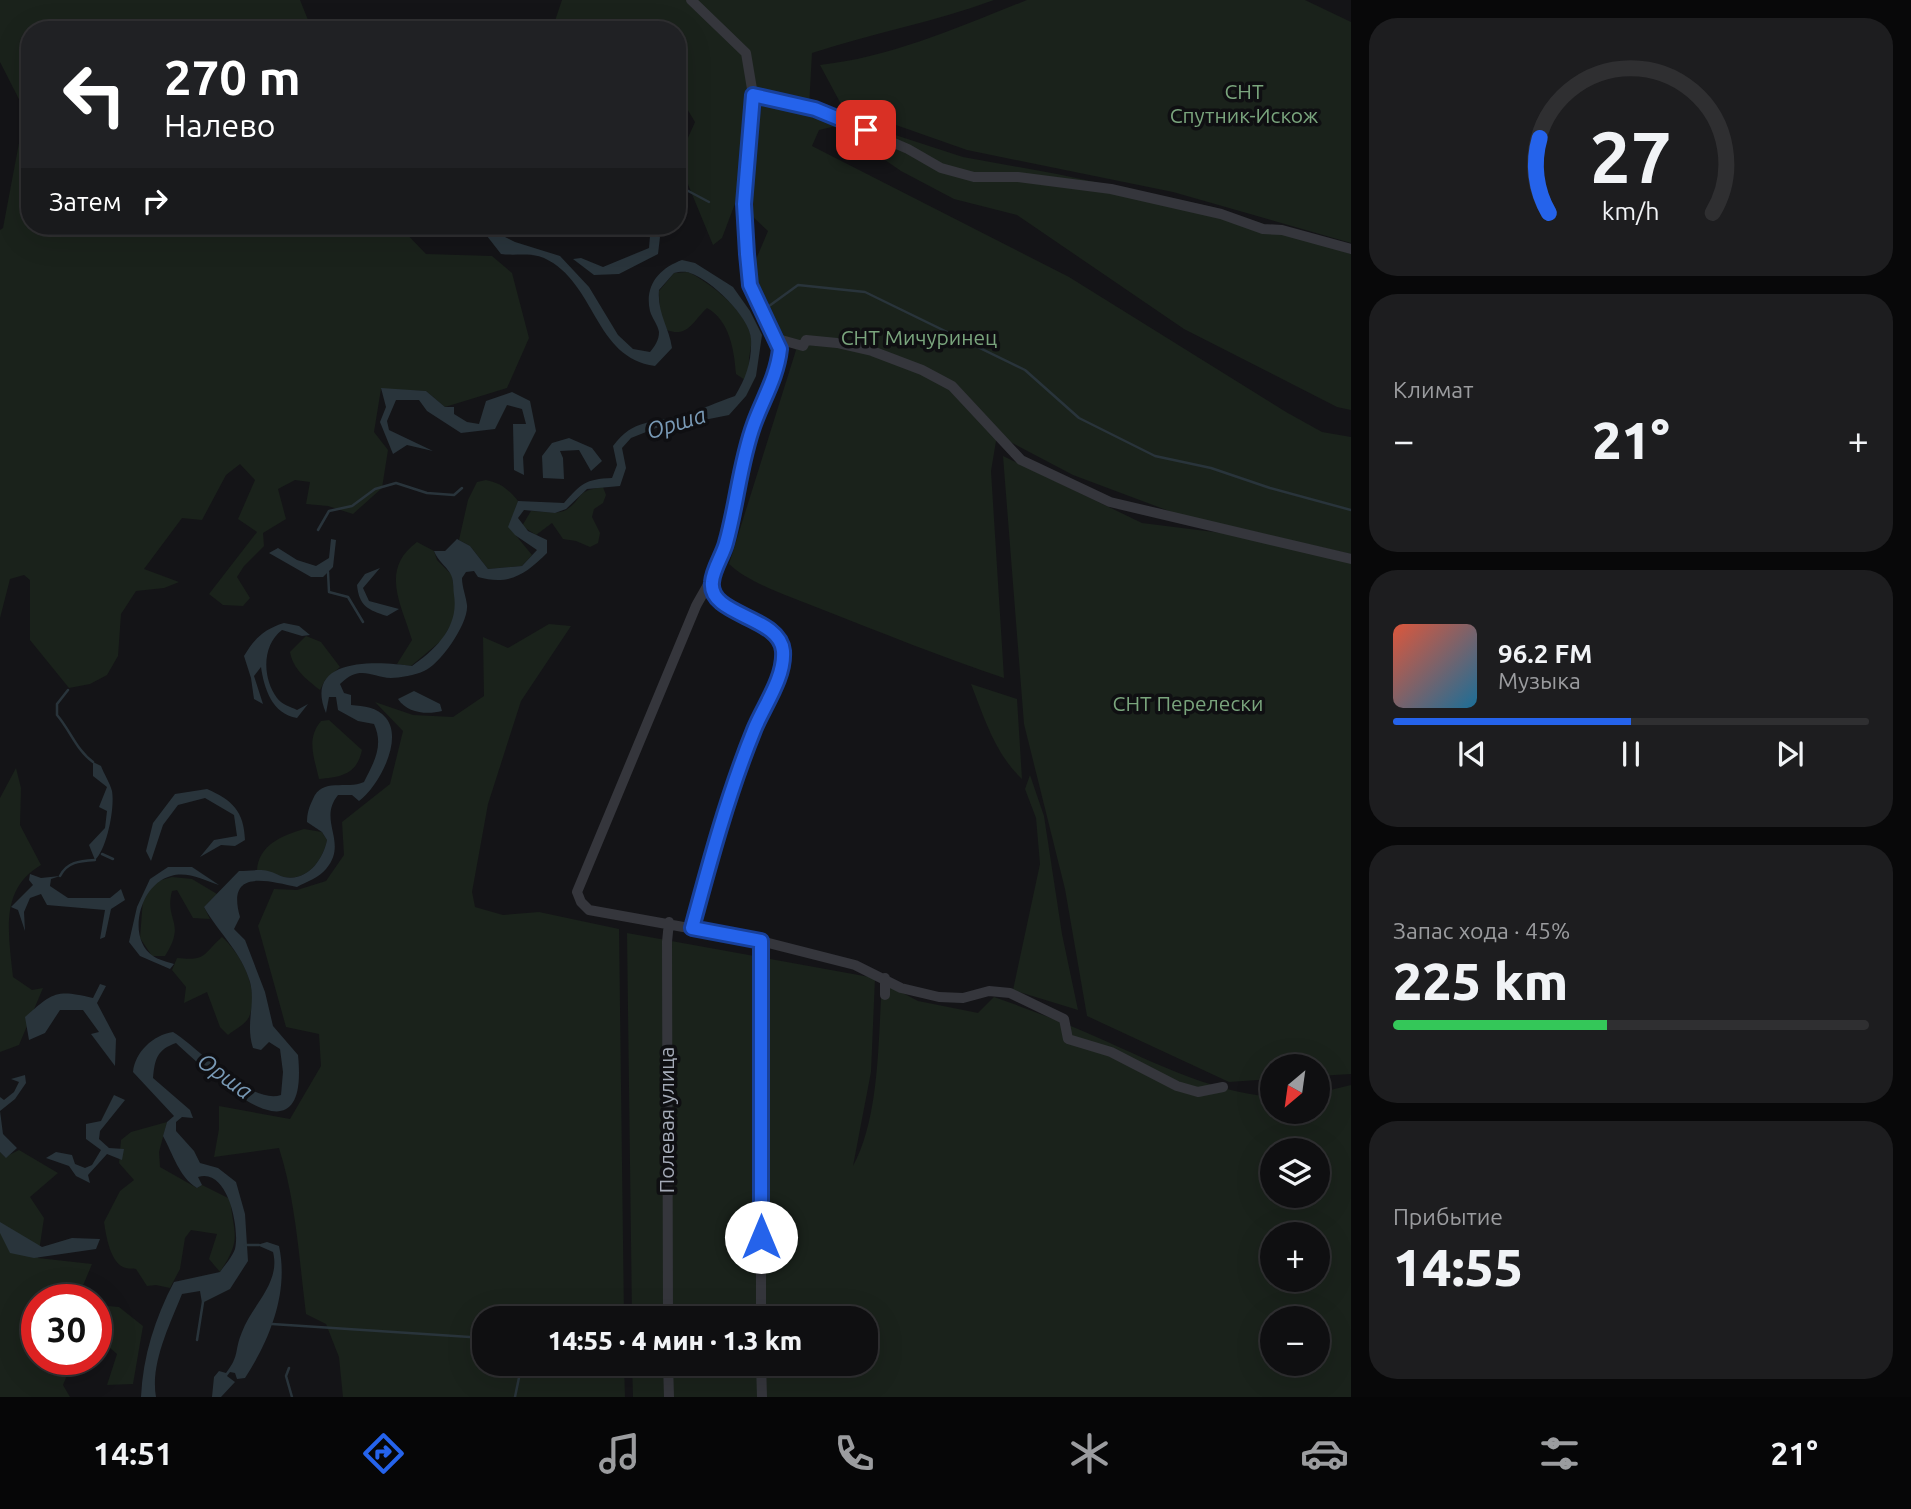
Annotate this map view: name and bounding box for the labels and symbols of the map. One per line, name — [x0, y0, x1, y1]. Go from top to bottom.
park label: СНТ Спутник-Искож — [1170, 79, 1319, 127]
pin — [836, 100, 896, 160]
park label: СНТ Мичуринец — [841, 325, 997, 349]
water label: Орша — [643, 402, 709, 443]
park label: СНТ Перелески — [1113, 691, 1263, 715]
street label: Полевая улица — [654, 1047, 678, 1193]
water label: Орша — [193, 1048, 257, 1104]
north arrow — [1260, 1054, 1330, 1124]
position arrow — [724, 1200, 798, 1274]
speed limit sign: 30 — [21, 1284, 112, 1375]

